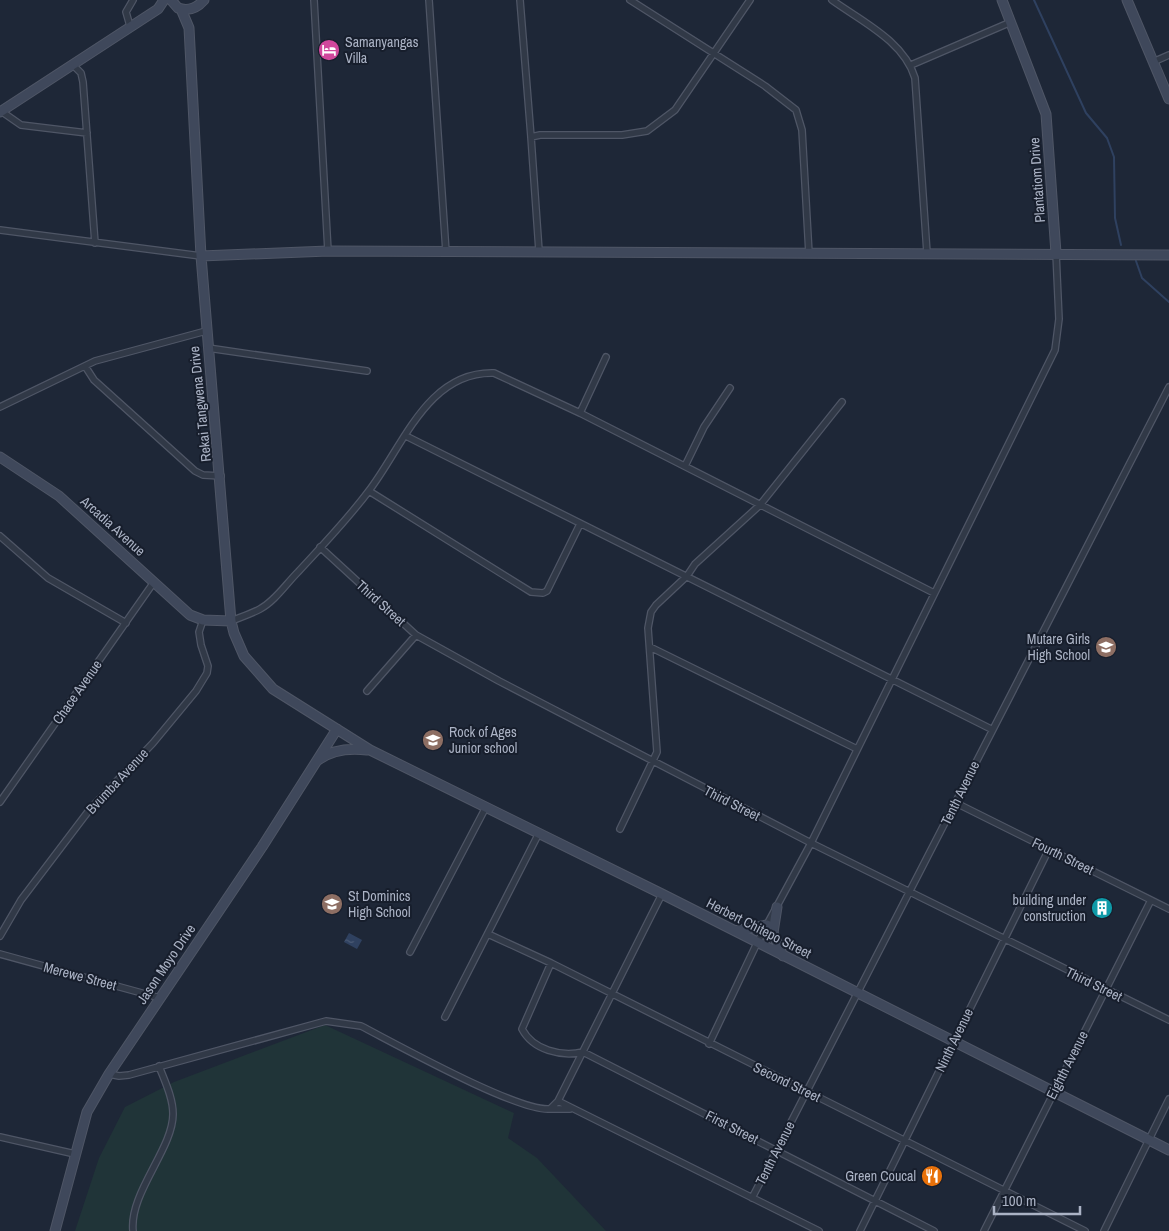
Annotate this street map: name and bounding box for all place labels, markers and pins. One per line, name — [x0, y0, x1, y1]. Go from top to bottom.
place label: Samanyangas Villa — [345, 33, 419, 67]
hotel icon: Samanyangas Villa — [317, 38, 341, 62]
place label: Mutare Girls High School — [1027, 630, 1090, 664]
school or university icon: Mutare Girls High School — [1094, 635, 1118, 659]
place label: Rock of Ages Junior school — [449, 723, 517, 757]
school or university icon: Rock of Ages Junior school — [421, 728, 445, 752]
place label: St Dominics High School — [348, 887, 411, 921]
place label: building under construction — [1013, 891, 1086, 925]
school or university icon: St Dominics High School — [320, 892, 344, 916]
building icon: building under construction — [1090, 896, 1114, 920]
restaurant icon: Green Coucal — [920, 1164, 944, 1188]
place label: Green Coucal — [845, 1167, 916, 1185]

